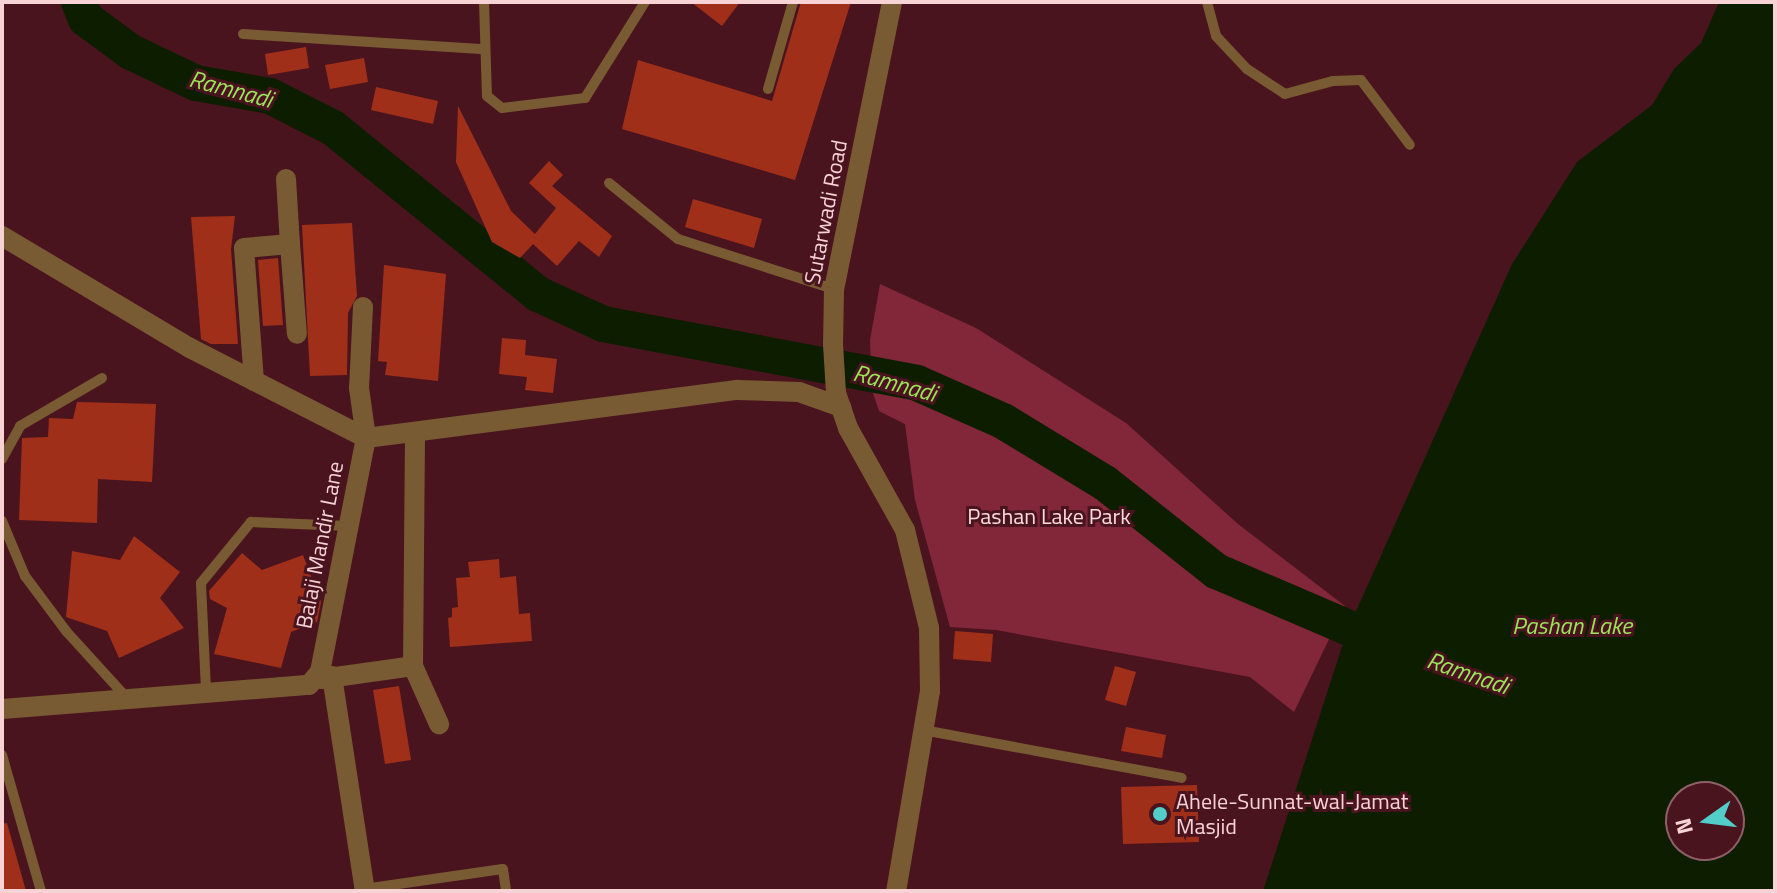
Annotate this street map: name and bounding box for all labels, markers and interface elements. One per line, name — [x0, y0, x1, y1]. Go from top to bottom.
water label: Ramnadi — [186, 64, 276, 114]
street label: Sutarwadi Road — [799, 138, 853, 286]
water label: Ramnadi — [850, 358, 940, 408]
street label: Balaji Mandir Lane — [291, 459, 349, 631]
park label: Pashan Lake Park — [967, 504, 1131, 530]
water label: Pashan Lake — [1512, 612, 1632, 640]
water label: Ramnadi — [1423, 646, 1513, 700]
north arrow — [1665, 781, 1745, 861]
place label: Ahele-Sunnat-wal-Jamat Masjid — [1176, 788, 1408, 840]
marker: Ahele-Sunnat-wal-Jamat Masjid — [1151, 805, 1169, 823]
text: N — [1665, 815, 1702, 838]

